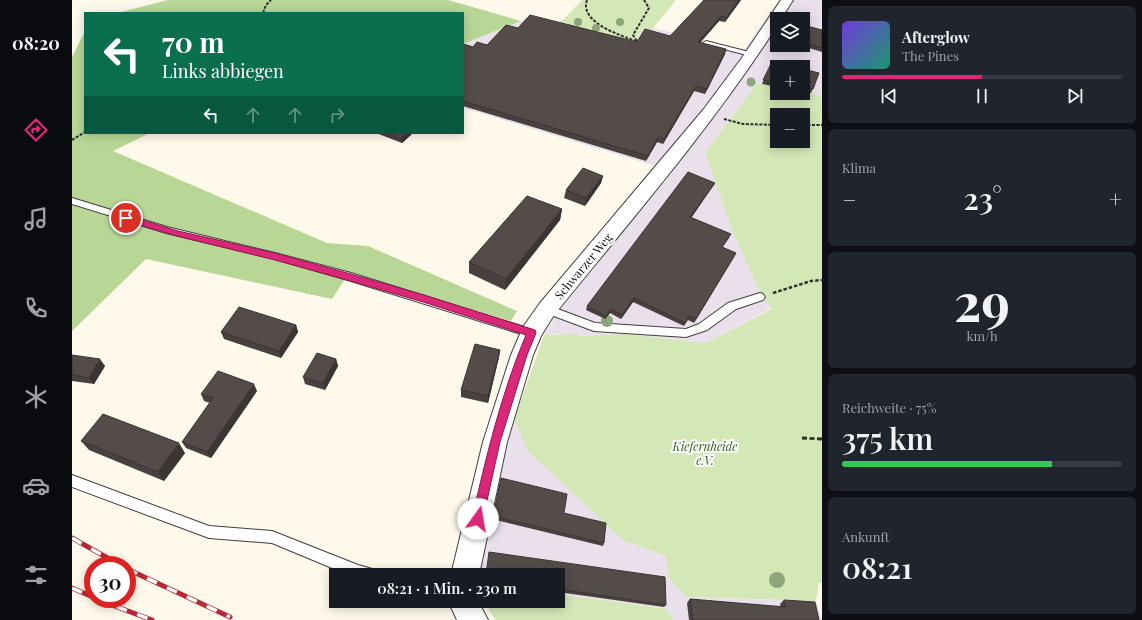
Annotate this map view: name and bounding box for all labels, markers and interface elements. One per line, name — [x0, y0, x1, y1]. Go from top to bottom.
map controls — [770, 12, 810, 148]
button: layers — [770, 12, 810, 52]
text: 70 m — [162, 23, 225, 60]
text: Afterglow — [902, 27, 970, 47]
icon: left — [96, 28, 148, 80]
text: 08:20 — [12, 31, 60, 55]
text: The Pines — [902, 47, 959, 64]
text: Links abbiegen — [162, 59, 284, 83]
button: + — [770, 60, 810, 100]
icon: previous — [878, 85, 900, 107]
icon: pause — [971, 85, 993, 107]
icon: next — [1064, 85, 1086, 107]
icon: left — [200, 104, 222, 126]
icon: ahead — [242, 104, 264, 126]
icon: ahead — [284, 104, 306, 126]
icon: right — [326, 104, 348, 126]
button: − — [770, 108, 810, 148]
icon: directions — [22, 116, 50, 144]
text: Klima — [842, 159, 876, 176]
text: 23° — [964, 178, 1002, 218]
text: − — [842, 184, 856, 214]
text: + — [1109, 184, 1122, 214]
pin — [109, 201, 143, 235]
icon: music — [22, 205, 50, 233]
icon: arrive — [115, 207, 137, 229]
street label: Schwarzer Weg — [551, 229, 616, 302]
text: 29 — [954, 266, 1010, 335]
icon: phone — [22, 294, 50, 322]
text: km/h — [966, 327, 998, 344]
icon: climate — [22, 383, 50, 411]
text: Reichweite · 75% — [842, 399, 936, 416]
text: 375 km — [842, 418, 933, 458]
park label: Kiefernheide e.V. — [672, 438, 737, 468]
icon: car — [22, 472, 50, 500]
position arrow — [457, 498, 499, 540]
text: Ankunft — [842, 528, 889, 545]
text: 08:21 — [842, 547, 912, 587]
speed limit sign: 30 — [84, 556, 136, 608]
icon: filters — [22, 561, 50, 589]
text: 08:21 · 1 Min. · 230 m — [377, 578, 517, 598]

